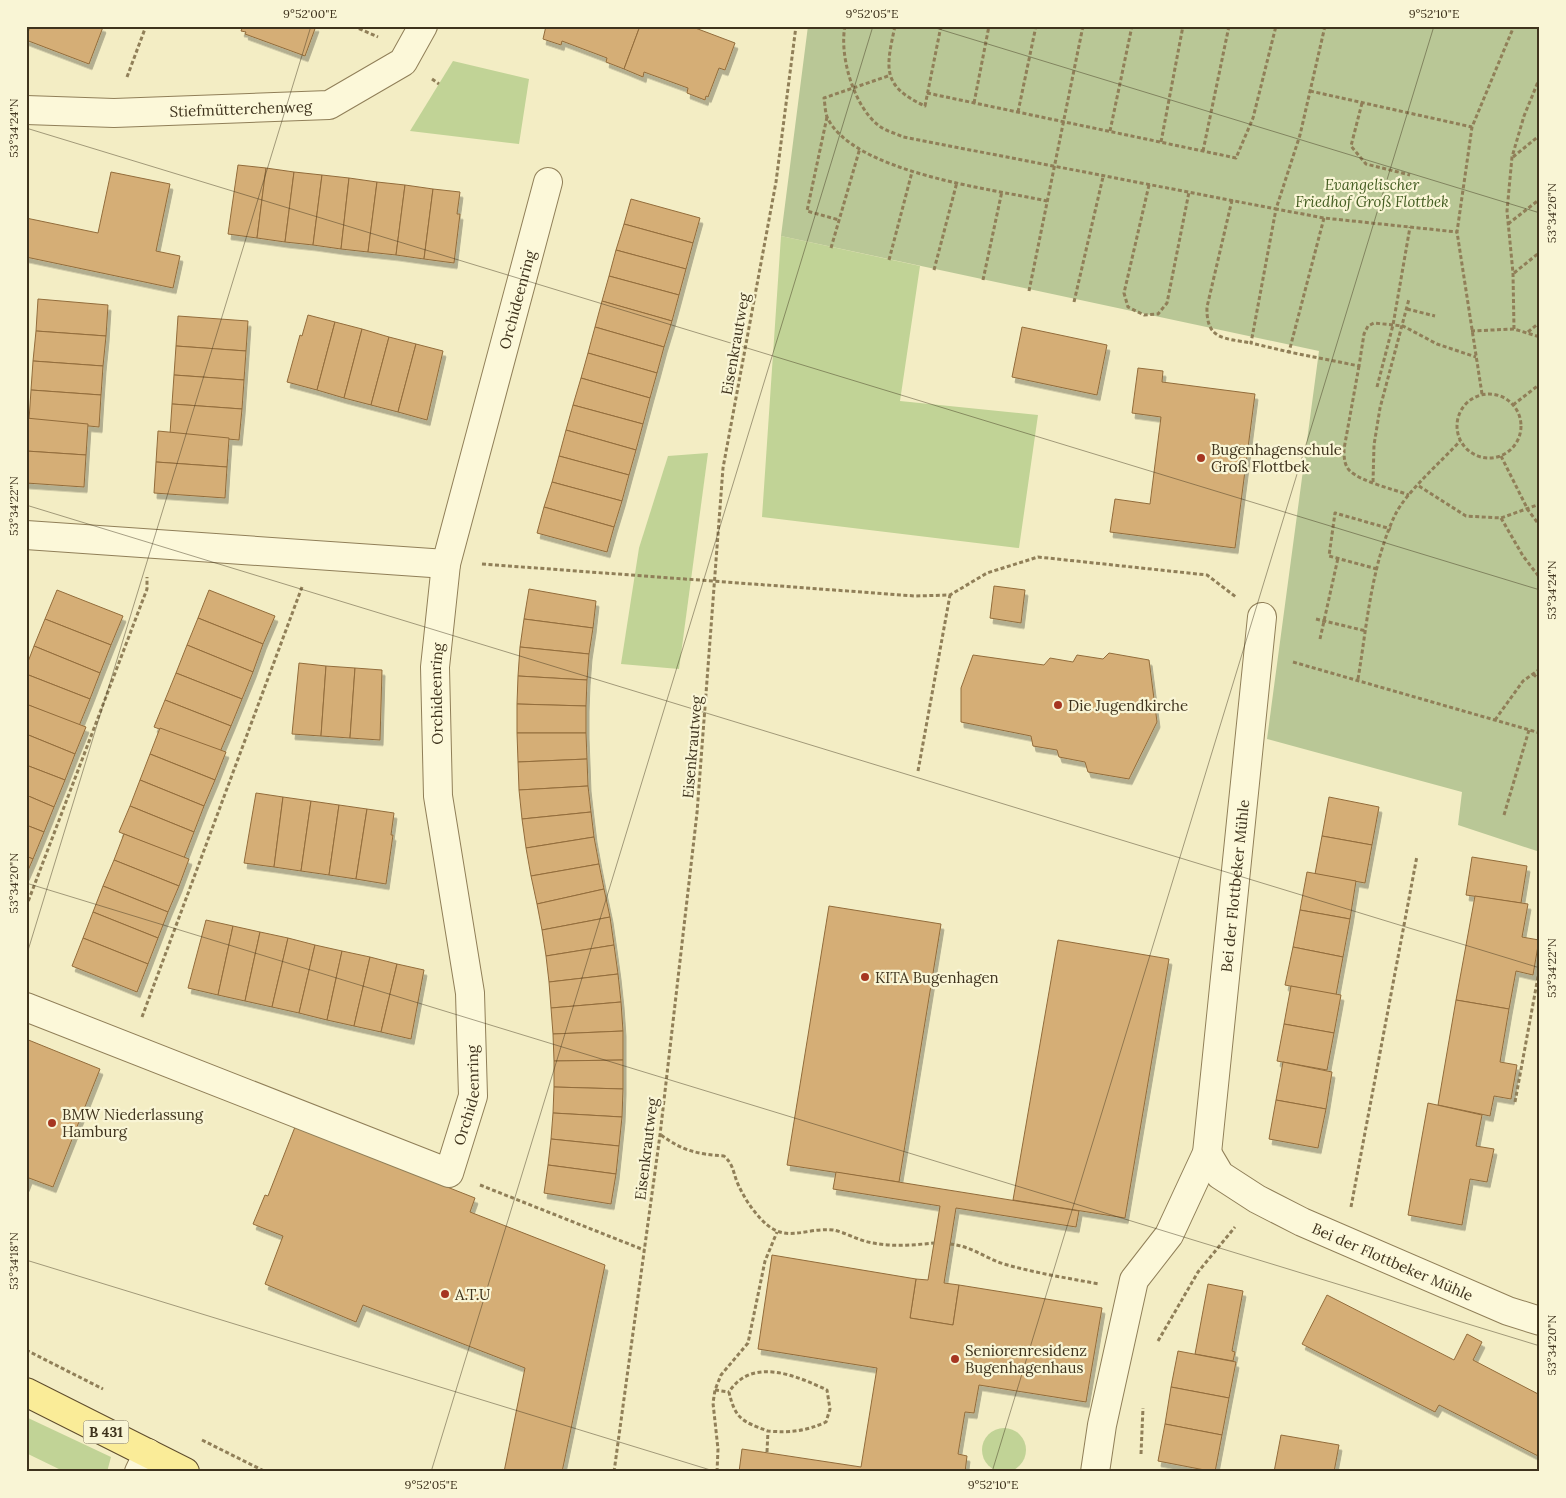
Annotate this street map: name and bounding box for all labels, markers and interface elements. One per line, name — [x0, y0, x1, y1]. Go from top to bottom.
text: 9°52'00"E — [283, 6, 337, 21]
text: 9°52'05"E — [846, 6, 898, 21]
text: 9°52'10"E — [1409, 6, 1459, 21]
street label: Stiefmütterchenweg — [169, 96, 313, 120]
text: 53°34'24"N — [6, 98, 21, 158]
park label: Evangelischer Friedhof Groß Flottbek — [1295, 175, 1449, 211]
text: 53°34'26"N — [1544, 183, 1559, 243]
street label: Orchideenring — [494, 247, 539, 351]
street label: Eisenkrautweg — [717, 291, 753, 396]
place label: Bugenhagenschule Groß Flottbek — [1211, 440, 1342, 476]
marker: Bugenhagenschule Groß Flottbek — [1195, 452, 1207, 464]
text: 53°34'22"N — [6, 476, 21, 536]
text: 53°34'24"N — [1544, 560, 1559, 620]
street label: Orchideenring — [425, 641, 447, 745]
street label: Eisenkrautweg — [678, 694, 706, 799]
place label: Die Jugendkirche — [1068, 696, 1188, 715]
marker: Die Jugendkirche — [1052, 699, 1064, 711]
street label: Bei der Flottbeker Mühle — [1216, 799, 1253, 973]
text: 53°34'20"N — [6, 853, 21, 913]
text: 53°34'22"N — [1544, 938, 1559, 998]
place label: KITA Bugenhagen — [875, 968, 999, 987]
marker: KITA Bugenhagen — [859, 971, 871, 983]
street label: Orchideenring — [449, 1044, 483, 1148]
street label: Eisenkrautweg — [630, 1096, 662, 1201]
place label: BMW Niederlassung Hamburg — [62, 1105, 204, 1141]
marker: BMW Niederlassung Hamburg — [46, 1117, 58, 1129]
street label: Bei der Flottbeker Mühle — [1309, 1218, 1476, 1304]
text: 53°34'18"N — [6, 1232, 21, 1290]
place label: A.T.U — [454, 1285, 490, 1304]
marker: A.T.U — [439, 1288, 451, 1300]
text: 53°34'20"N — [1544, 1315, 1559, 1375]
place label: Seniorenresidenz Bugenhagenhaus — [965, 1341, 1087, 1377]
marker: Seniorenresidenz Bugenhagenhaus — [949, 1353, 961, 1365]
road number: B 431 — [84, 1420, 128, 1444]
text: 9°52'05"E — [405, 1477, 457, 1492]
text: 9°52'10"E — [968, 1477, 1018, 1492]

